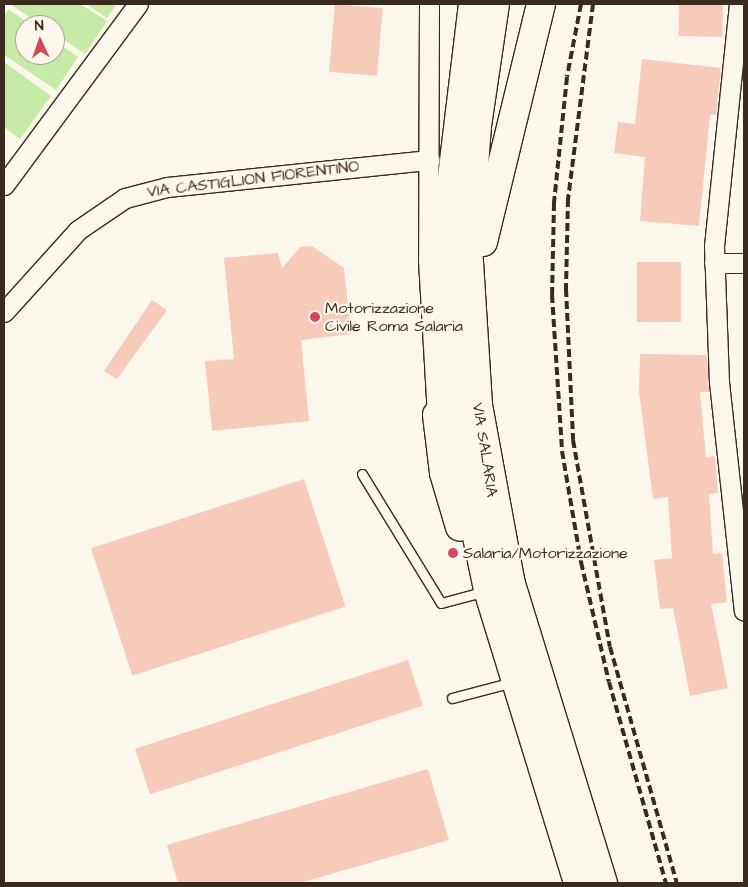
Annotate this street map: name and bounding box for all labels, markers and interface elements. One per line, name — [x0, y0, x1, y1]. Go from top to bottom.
north arrow — [15, 15, 65, 65]
text: N — [34, 16, 44, 36]
street label: VIA CASTIGLION FIORENTINO — [146, 156, 360, 202]
place label: Motorizzazione Civile Roma Salaria — [325, 298, 463, 336]
marker: Motorizzazione Civile Roma Salaria — [309, 311, 321, 323]
street label: VIA SALARIA — [468, 402, 502, 498]
place label: Salaria/Motorizzazione — [463, 543, 628, 563]
marker: Salaria/Motorizzazione — [447, 547, 459, 559]

